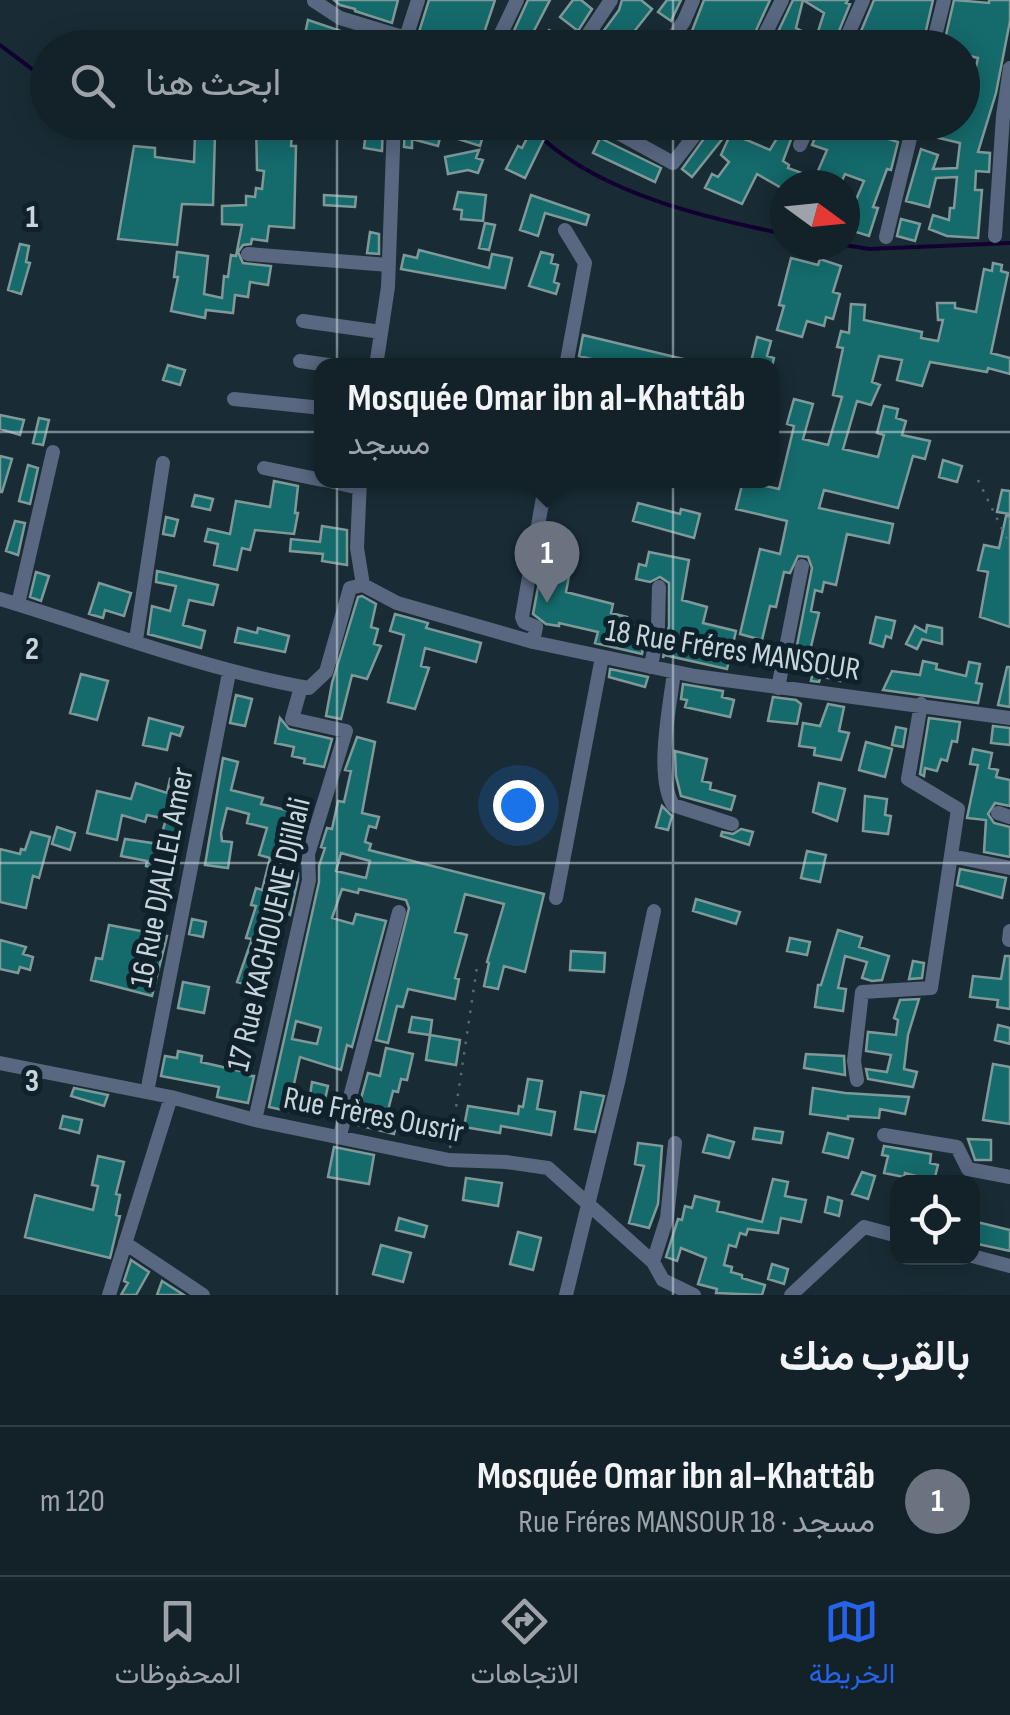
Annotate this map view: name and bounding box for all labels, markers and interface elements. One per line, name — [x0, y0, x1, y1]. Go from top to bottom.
search box — [30, 30, 980, 140]
icon: search — [65, 58, 120, 113]
text: ابحث هنا — [145, 61, 281, 106]
north arrow — [770, 170, 860, 260]
text: 1 — [26, 198, 39, 237]
popup — [314, 358, 779, 488]
text: Mosquée Omar ibn al-Khattâb — [348, 376, 746, 421]
text: مسجد — [348, 425, 430, 464]
pin: 1 — [514, 520, 580, 603]
street label: 18 Rue Fréres MANSOUR — [603, 611, 863, 690]
text: 2 — [25, 630, 39, 669]
street label: 16 Rue DJALLEL Amer — [122, 764, 203, 991]
your location — [493, 780, 544, 831]
street label: 17 Rue KACHOUENE DJillali — [219, 794, 320, 1075]
text: 3 — [25, 1062, 39, 1101]
street label: Rue Frères Ousrir — [280, 1079, 467, 1152]
map controls — [890, 1175, 980, 1265]
button: locate — [890, 1175, 980, 1265]
text: بالقرب منك — [779, 1332, 970, 1383]
text: Mosquée Omar ibn al-Khattâb — [477, 1454, 875, 1499]
text: 120 m — [40, 1482, 105, 1521]
text: 1 — [931, 1482, 944, 1521]
text: مسجد · 18 Rue Fréres MANSOUR — [518, 1503, 875, 1542]
tab: المحفوظات — [115, 1594, 241, 1698]
tab: الاتجاهات — [470, 1594, 579, 1698]
tab: الخريطة — [809, 1594, 895, 1698]

